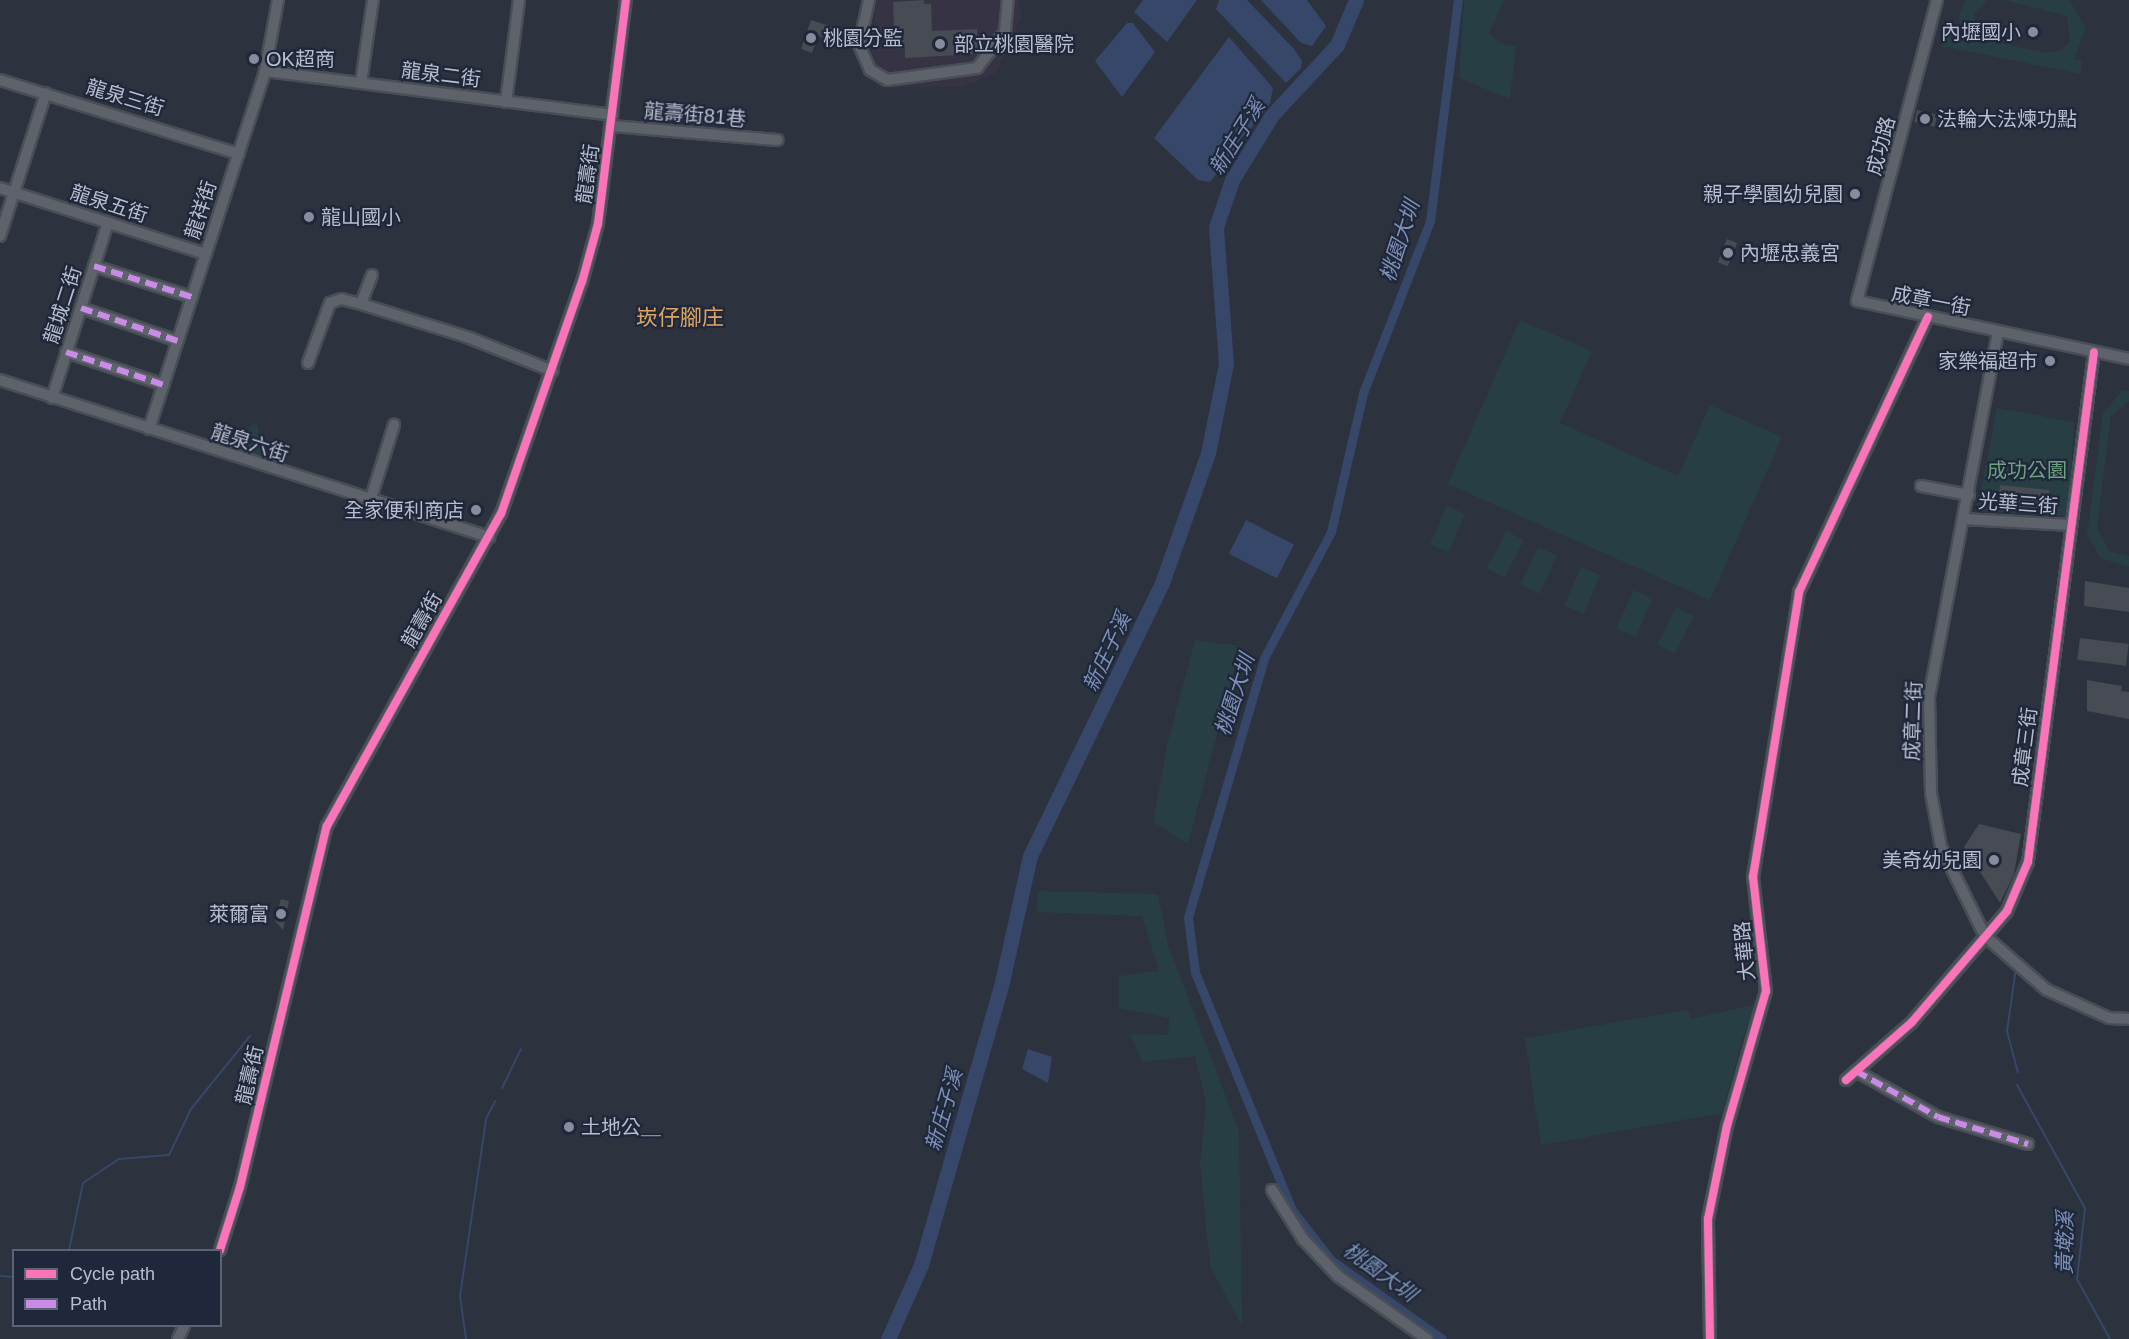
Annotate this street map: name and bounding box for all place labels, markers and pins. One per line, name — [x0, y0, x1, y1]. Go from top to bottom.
place label: 內壢國小 — [1941, 20, 2021, 44]
marker: 內壢國小 — [2026, 25, 2040, 39]
place label: 桃園分監 — [823, 26, 903, 50]
marker: 桃園分監 — [804, 31, 818, 45]
place label: 部立桃園醫院 — [954, 32, 1074, 56]
marker: 部立桃園醫院 — [931, 35, 949, 53]
place label: OK超商 — [266, 47, 335, 71]
marker: OK超商 — [247, 52, 261, 66]
place label: 法輪大法煉功點 — [1937, 107, 2077, 131]
marker: 法輪大法煉功點 — [1918, 112, 1932, 126]
place label: 親子學園幼兒園 — [1703, 182, 1843, 206]
marker: 親子學園幼兒園 — [1848, 187, 1862, 201]
place label: 龍山國小 — [321, 205, 401, 229]
marker: 龍山國小 — [302, 210, 316, 224]
place label: 內壢忠義宮 — [1740, 241, 1840, 265]
marker: 內壢忠義宮 — [1721, 246, 1735, 260]
place label: 家樂福超市 — [1938, 349, 2038, 373]
marker: 家樂福超市 — [2043, 354, 2057, 368]
place label: 全家便利商店 — [344, 498, 464, 522]
marker: 全家便利商店 — [469, 503, 483, 517]
place label: 美奇幼兒園 — [1882, 848, 1982, 872]
marker: 美奇幼兒園 — [1987, 853, 2001, 867]
place label: 萊爾富 — [209, 902, 269, 926]
marker: 萊爾富 — [274, 907, 288, 921]
place label: 土地公＿ — [581, 1115, 661, 1139]
marker: 土地公＿ — [562, 1120, 576, 1134]

